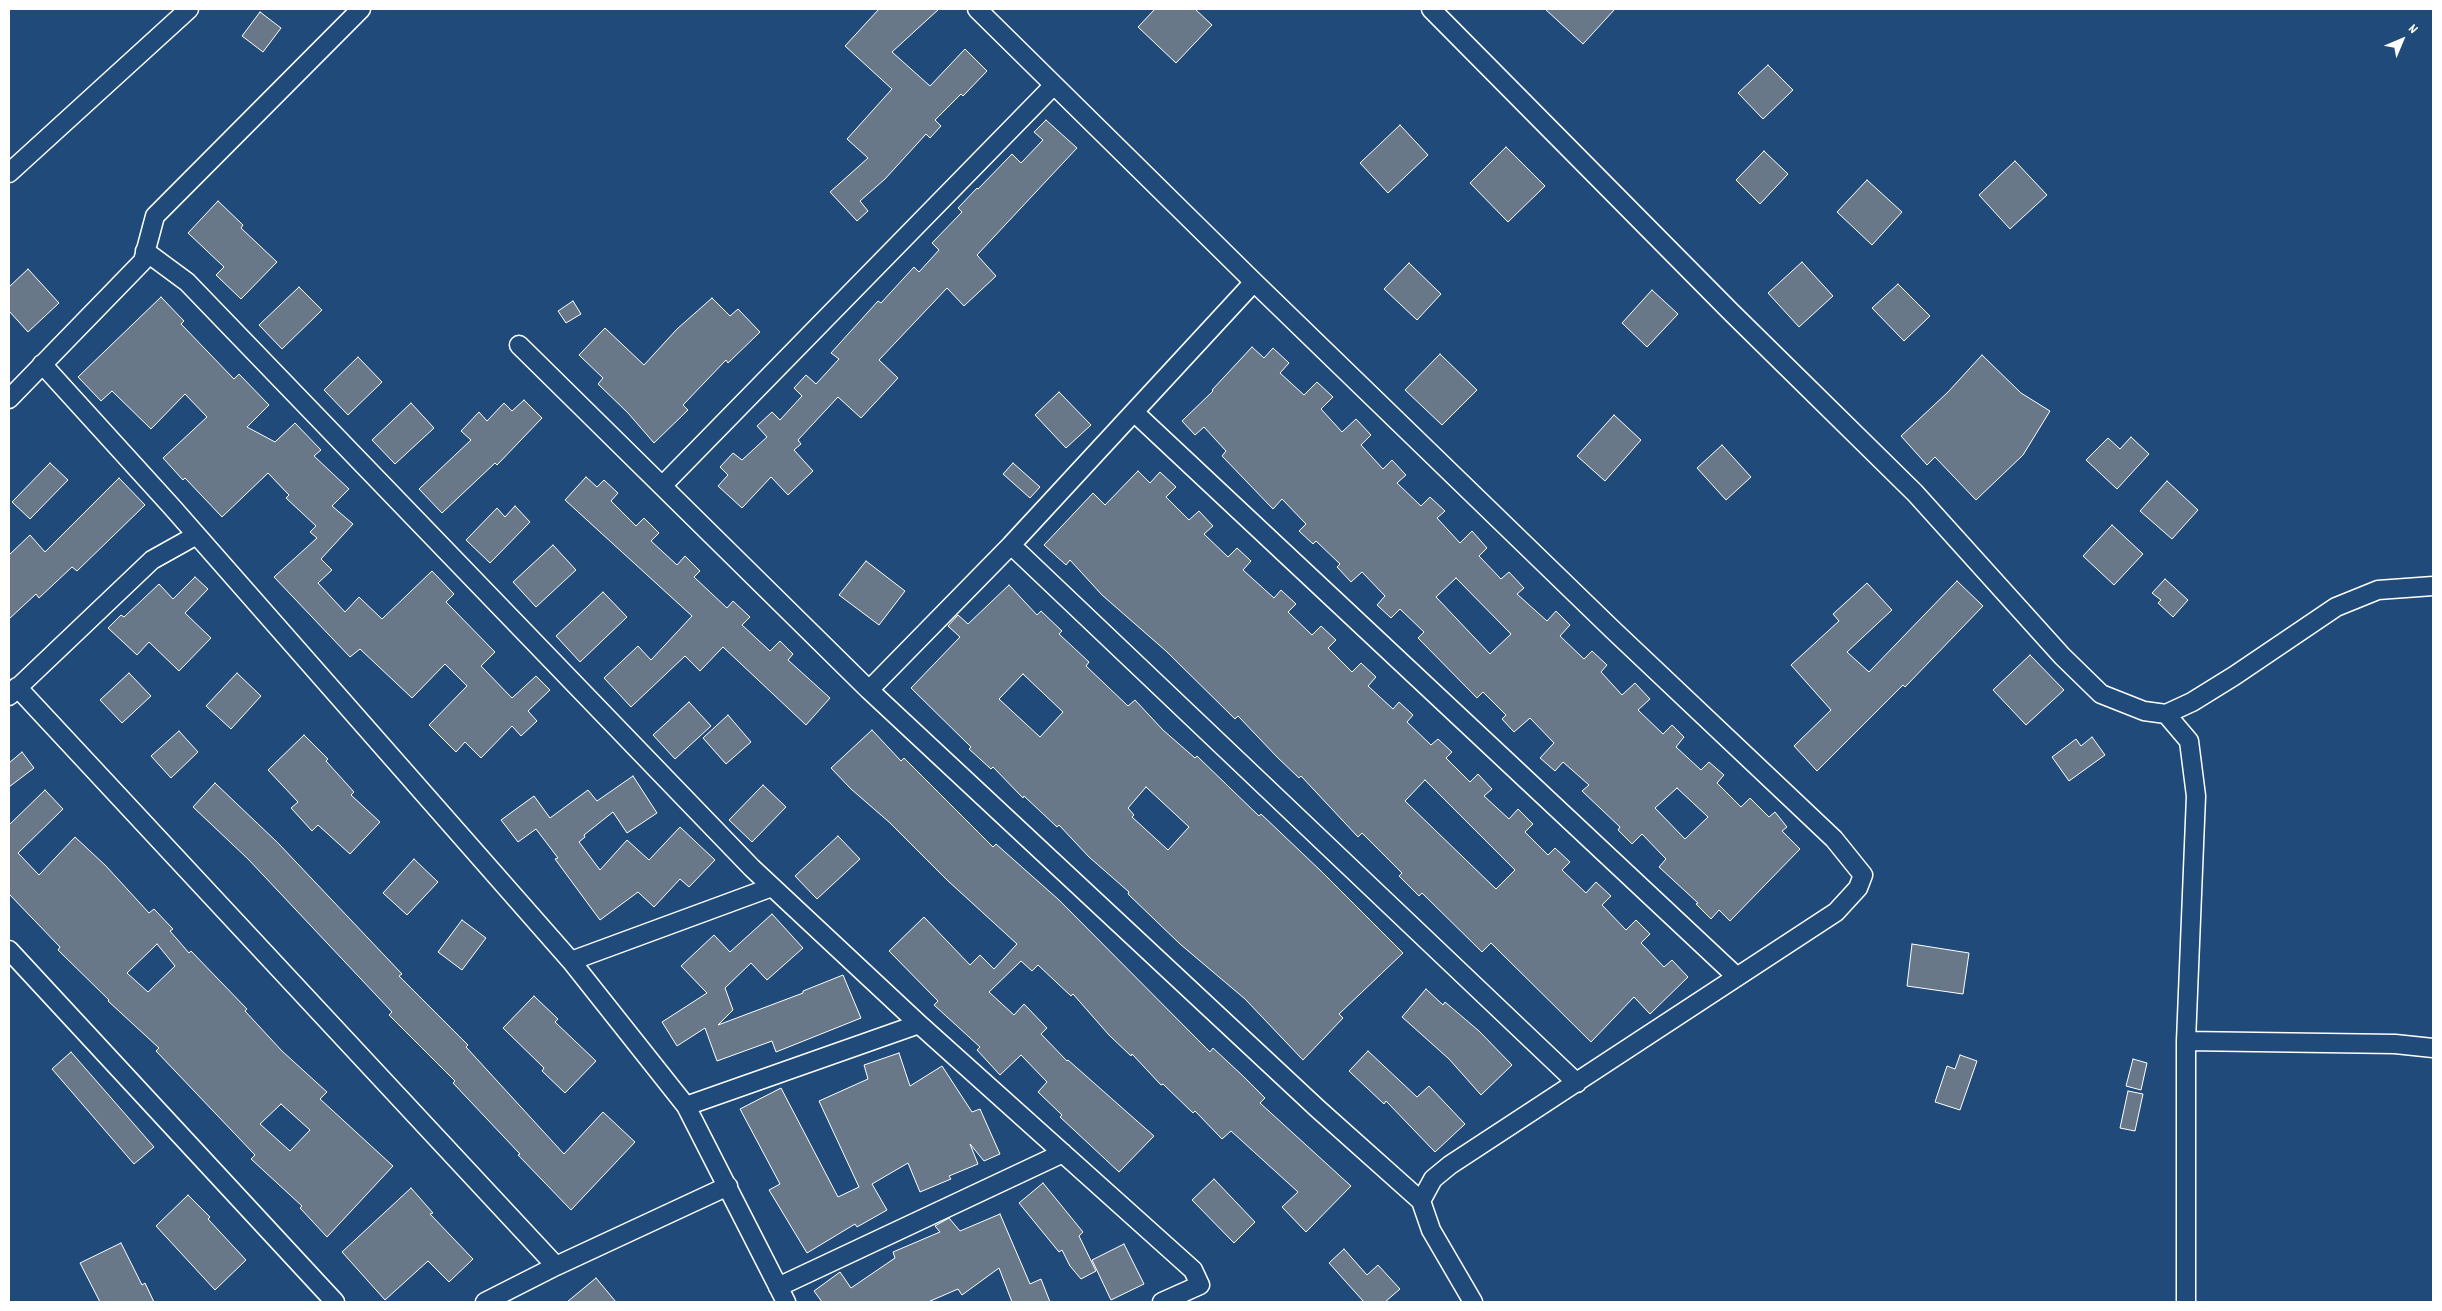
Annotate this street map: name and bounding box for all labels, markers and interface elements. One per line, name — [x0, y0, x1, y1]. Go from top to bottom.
north arrow — [2377, 15, 2427, 65]
text: N — [2403, 20, 2422, 39]

